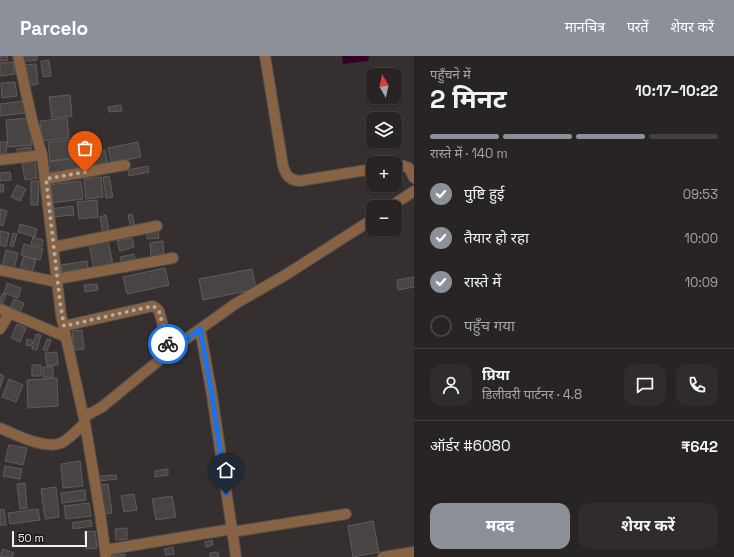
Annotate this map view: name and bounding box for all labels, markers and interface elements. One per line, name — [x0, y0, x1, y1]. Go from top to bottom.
text: Parcelo — [20, 16, 88, 41]
text: मानचित्र — [565, 18, 605, 36]
text: परतें — [627, 18, 649, 36]
text: शेयर करें — [671, 18, 714, 36]
text: पहुँचने में — [430, 66, 471, 83]
north arrow — [366, 68, 402, 104]
map controls — [366, 68, 402, 236]
text: 10:17–10:22 — [635, 81, 718, 100]
text: 2 मिनट — [430, 82, 507, 116]
button: layers — [366, 112, 402, 148]
pin — [68, 131, 102, 172]
icon: bag — [74, 137, 96, 159]
text: रास्ते में · 140 m — [430, 145, 508, 162]
button: + — [366, 156, 402, 192]
icon: check — [430, 183, 452, 205]
text: पुष्टि हुई — [464, 184, 504, 203]
text: 09:53 — [683, 186, 718, 203]
button: − — [366, 200, 402, 236]
icon: check — [430, 227, 452, 249]
text: तैयार हो रहा — [464, 228, 529, 247]
text: 10:00 — [684, 230, 718, 247]
icon: check — [430, 271, 452, 293]
text: रास्ते में — [464, 272, 501, 291]
text: 10:09 — [685, 274, 718, 291]
text: पहुँच गया — [464, 316, 515, 335]
courier — [148, 324, 188, 364]
icon: bike — [157, 333, 179, 355]
button: person — [430, 364, 472, 406]
button: chat — [624, 364, 666, 406]
button: phone — [676, 364, 718, 406]
text: प्रिया — [482, 365, 510, 384]
text: डिलीवरी पार्टनर · 4.8 — [482, 386, 582, 403]
text: ऑर्डर #6080 — [430, 436, 511, 455]
text: ₹642 — [681, 437, 718, 456]
pin — [209, 453, 243, 494]
icon: home — [215, 459, 237, 481]
button: मदद — [430, 503, 570, 549]
button: शेयर करें — [578, 503, 718, 549]
scale bar — [12, 529, 87, 548]
text: 50 m — [18, 531, 44, 545]

